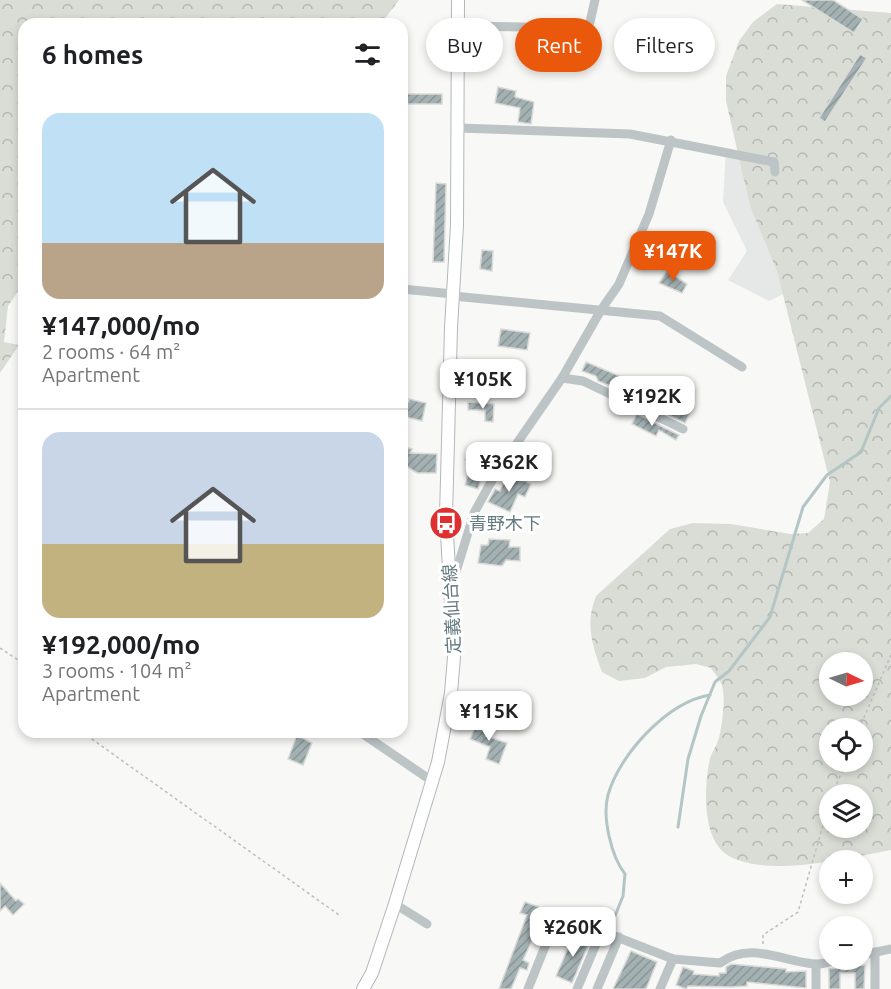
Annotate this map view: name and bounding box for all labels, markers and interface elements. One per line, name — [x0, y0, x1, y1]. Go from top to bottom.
chip: Buy — [426, 18, 503, 72]
chip: Rent — [515, 18, 602, 72]
chip: Filters — [614, 18, 715, 72]
icon: filters — [351, 38, 384, 71]
text: 6 homes — [42, 40, 143, 69]
icon: home — [159, 152, 267, 260]
pin: ¥147K — [631, 231, 715, 282]
text: ¥147K — [644, 239, 702, 262]
text: ¥147,000/mo — [42, 311, 200, 340]
text: 2 rooms · 64 m² — [42, 340, 180, 363]
pin: ¥105K — [441, 359, 525, 410]
text: Apartment — [42, 363, 140, 386]
text: ¥105K — [454, 367, 512, 390]
pin: ¥192K — [610, 376, 694, 427]
text: ¥192K — [623, 384, 681, 407]
pin: ¥362K — [467, 442, 551, 493]
text: ¥362K — [480, 450, 538, 473]
icon: home — [159, 471, 267, 579]
bus stop icon: 青野木下 — [428, 505, 464, 541]
place label: 青野木下 — [469, 513, 541, 533]
street label: 定義仙台線 — [439, 564, 463, 654]
text: ¥192,000/mo — [42, 630, 200, 659]
north arrow — [819, 652, 873, 706]
map controls — [819, 652, 873, 970]
text: 3 rooms · 104 m² — [42, 659, 192, 682]
text: Apartment — [42, 682, 140, 705]
pin: ¥115K — [447, 691, 531, 742]
text: ¥115K — [460, 699, 518, 722]
button: locate — [819, 718, 873, 772]
button: layers — [819, 784, 873, 838]
button: + — [819, 850, 873, 904]
pin: ¥260K — [531, 907, 615, 958]
text: ¥260K — [544, 915, 602, 938]
button: − — [819, 916, 873, 970]

